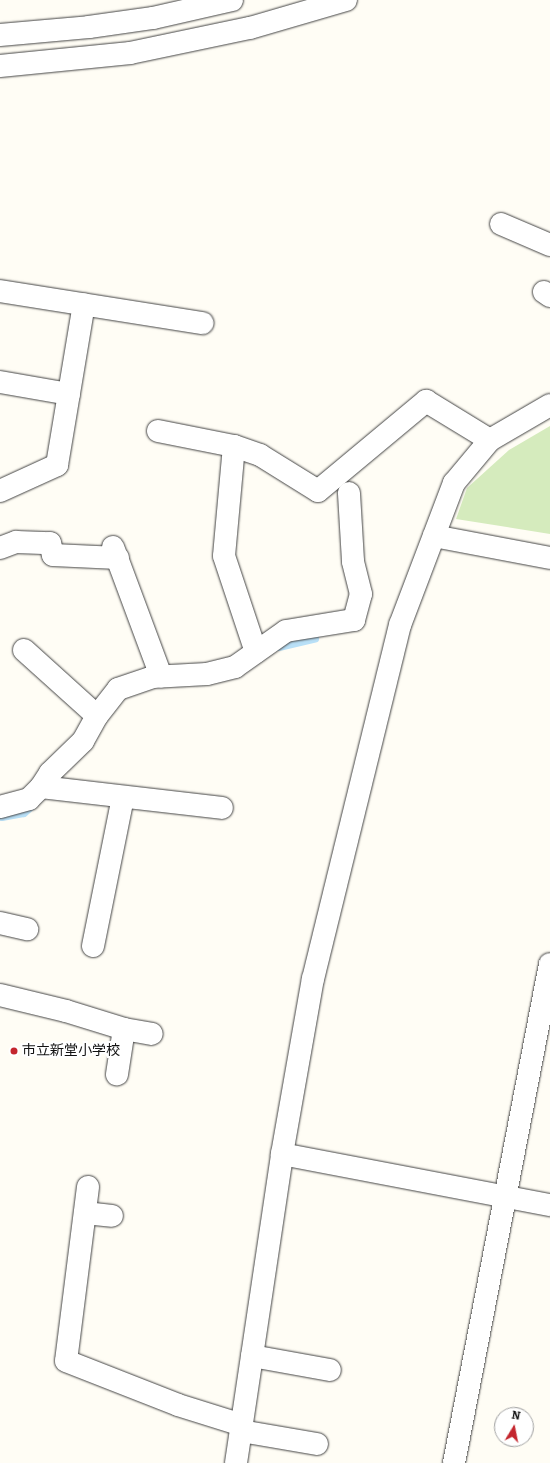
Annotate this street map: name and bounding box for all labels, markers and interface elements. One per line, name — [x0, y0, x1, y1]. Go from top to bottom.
place label: 市立新堂小学校 — [22, 1043, 120, 1059]
marker: 市立新堂小学校 — [9, 1046, 19, 1056]
north arrow — [494, 1407, 534, 1447]
text: N — [511, 1409, 521, 1423]

